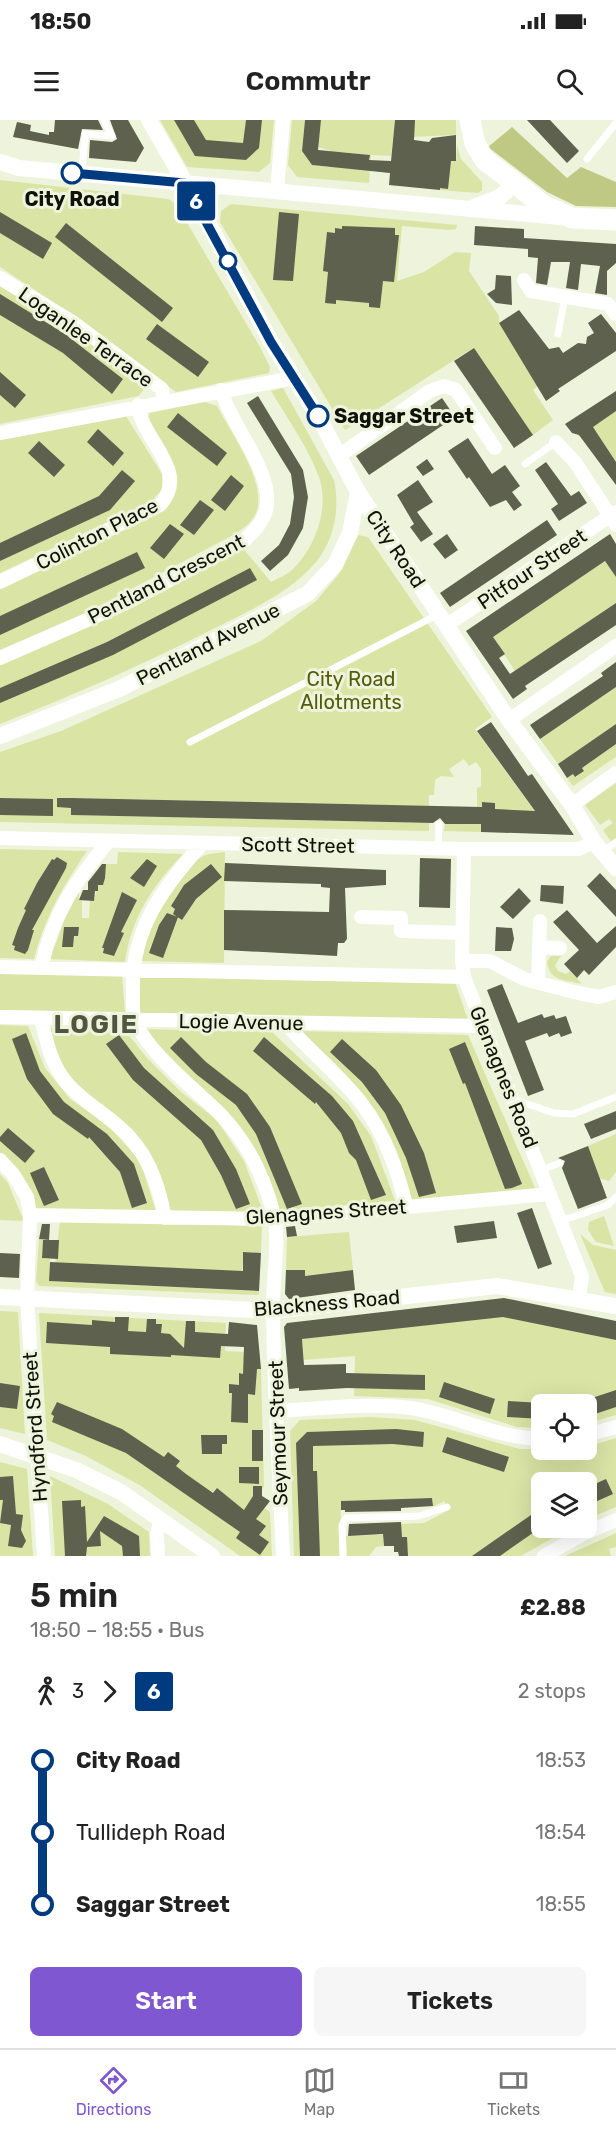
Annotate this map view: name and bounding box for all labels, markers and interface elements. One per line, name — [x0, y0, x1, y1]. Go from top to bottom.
text: 18:50 — [30, 8, 91, 35]
icon: menu — [30, 65, 63, 98]
text: Commutr — [246, 65, 370, 97]
icon: search — [553, 65, 586, 98]
marker: City Road — [61, 162, 83, 184]
line badge: 6 — [176, 182, 216, 220]
place label: City Road — [24, 187, 120, 211]
text: 6 — [189, 189, 203, 214]
unlabelled marker — [219, 252, 237, 270]
street label: Loganlee Terrace — [14, 282, 158, 392]
place label: Saggar Street — [334, 404, 474, 428]
marker: Saggar Street — [307, 405, 329, 427]
street label: Colinton Place — [32, 493, 162, 575]
street label: City Road — [361, 505, 431, 593]
street label: Pitfour Street — [473, 524, 591, 614]
street label: Pentland Crescent — [84, 529, 249, 629]
street label: Pentland Avenue — [132, 597, 284, 691]
park label: City Road Allotments — [300, 667, 402, 714]
street label: Scott Street — [241, 832, 355, 858]
street label: Glenagnes Road — [465, 1003, 543, 1151]
district label: LOGIE — [53, 1009, 139, 1040]
street label: Logie Avenue — [178, 1009, 304, 1035]
street label: Glenagnes Street — [245, 1194, 407, 1230]
street label: Blackness Road — [253, 1285, 401, 1321]
street label: Hyndford Street — [18, 1351, 52, 1503]
street label: Seymour Street — [263, 1360, 293, 1506]
map controls — [531, 1394, 597, 1538]
button: locate — [531, 1394, 597, 1460]
button: layers — [531, 1472, 597, 1538]
text: 5 min — [30, 1576, 118, 1615]
text: £2.88 — [520, 1594, 586, 1621]
text: 18:50 – 18:55 · Bus — [30, 1618, 204, 1642]
icon: walk — [30, 1675, 63, 1708]
icon: forward — [93, 1675, 126, 1708]
text: 3 — [72, 1679, 84, 1703]
text: 6 — [147, 1679, 161, 1704]
text: 2 stops — [518, 1679, 586, 1703]
text: City Road — [76, 1747, 181, 1774]
text: 18:53 — [536, 1748, 586, 1772]
text: Tullideph Road — [76, 1819, 226, 1846]
text: 18:54 — [535, 1820, 586, 1844]
text: Saggar Street — [76, 1891, 230, 1918]
text: 18:55 — [536, 1892, 586, 1916]
button: Start — [30, 1967, 302, 2036]
button: Tickets — [314, 1967, 586, 2036]
tab: Directions — [76, 2064, 151, 2119]
tab: Map — [303, 2064, 336, 2119]
tab: Tickets — [487, 2064, 540, 2119]

